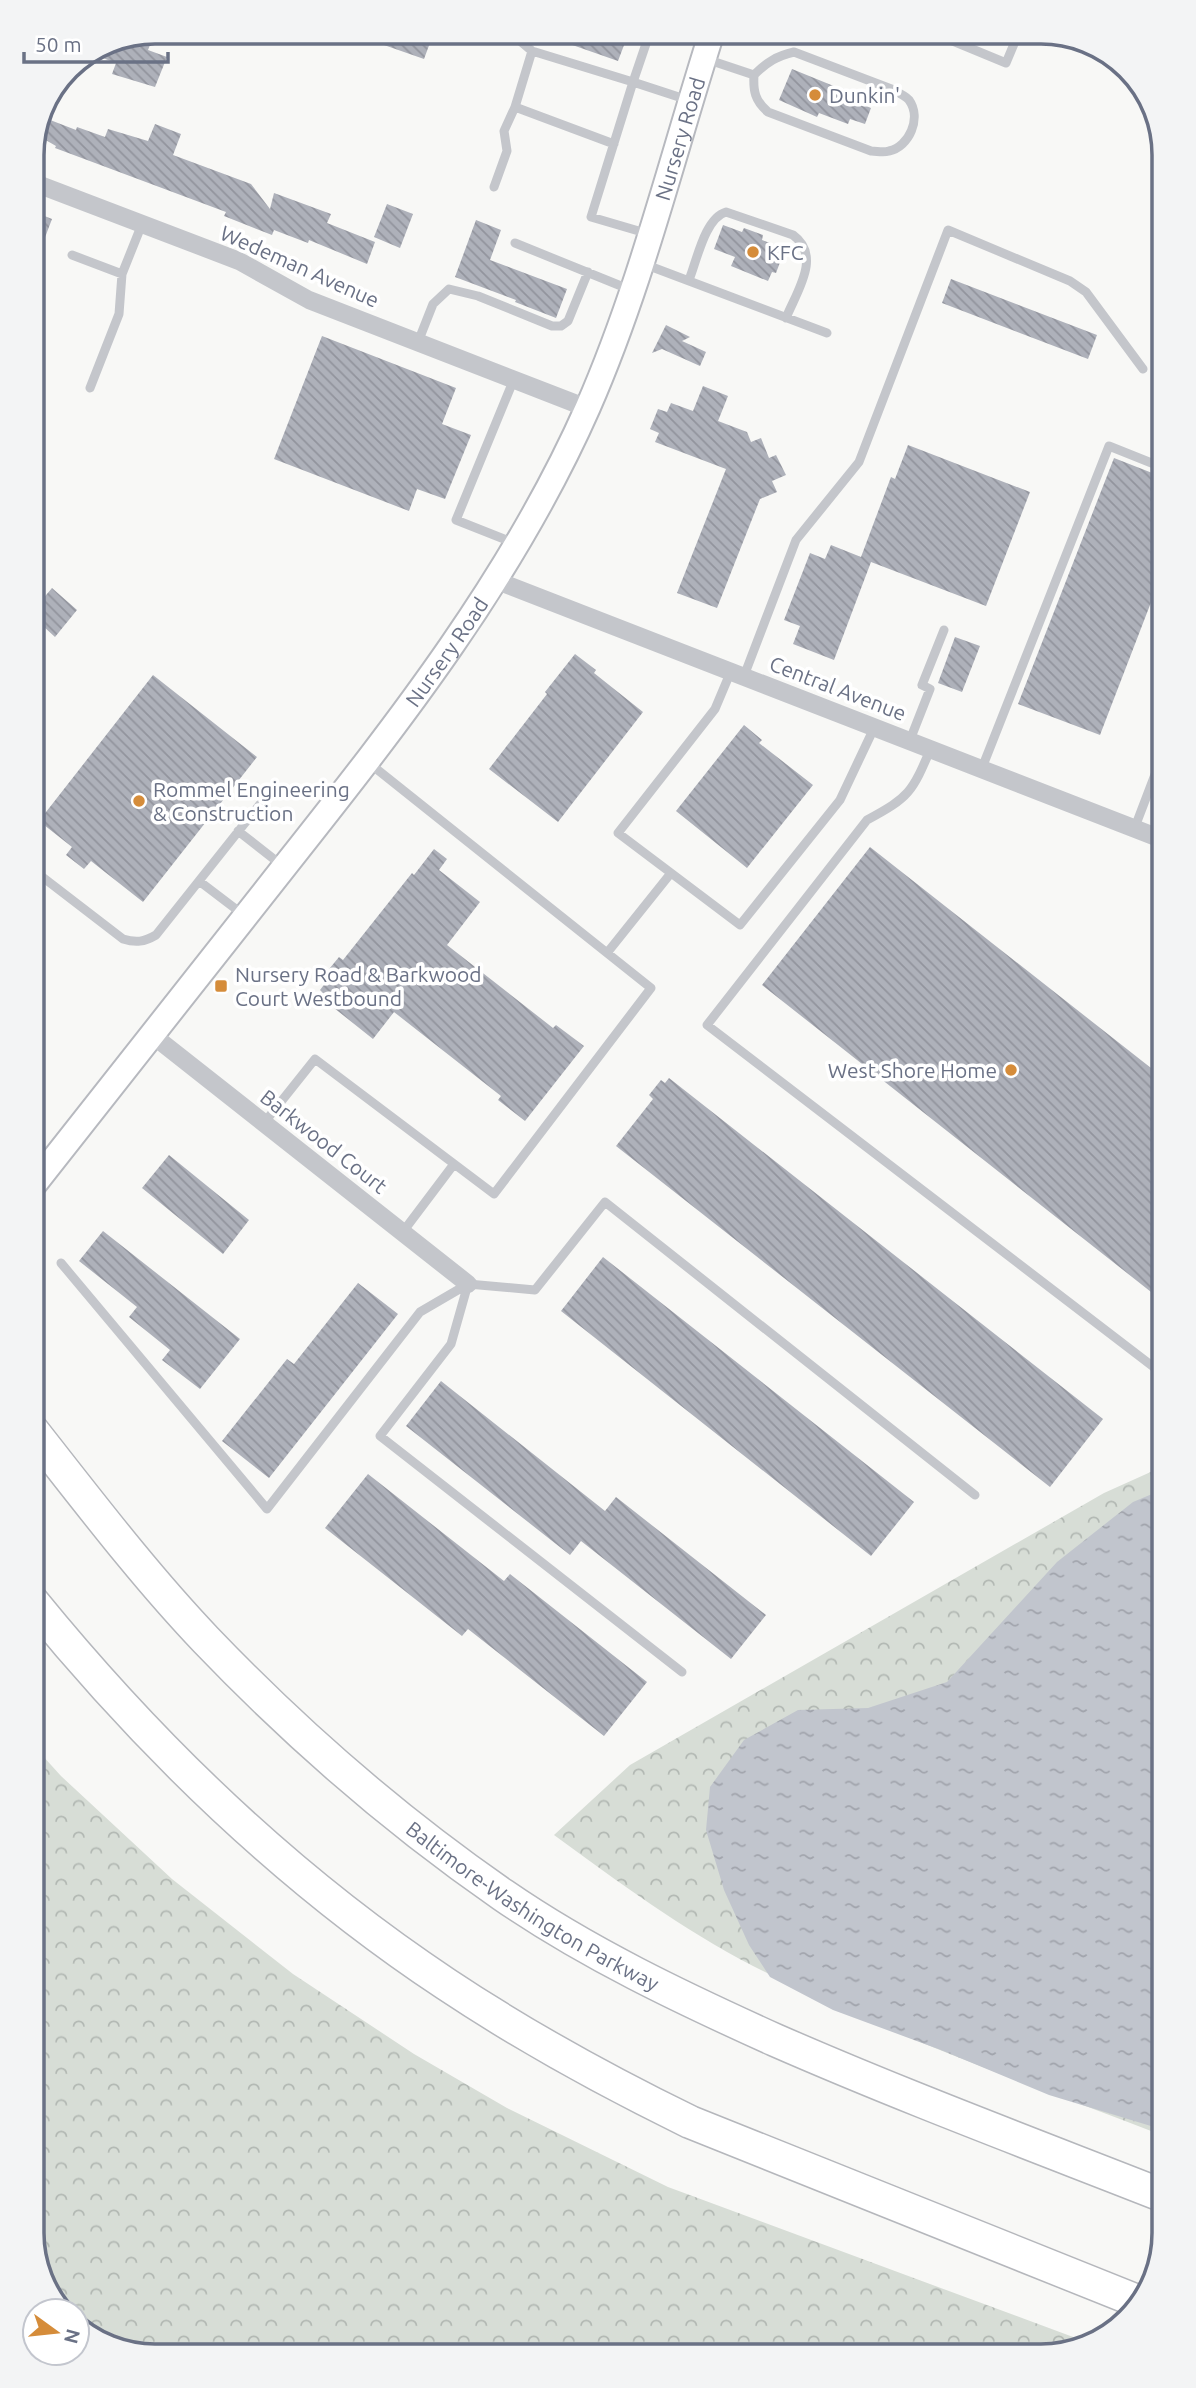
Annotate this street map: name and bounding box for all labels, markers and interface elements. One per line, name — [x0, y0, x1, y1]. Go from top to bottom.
scale bar — [24, 21, 168, 65]
text: 50 m — [35, 32, 82, 56]
street label: Nursery Road — [650, 74, 709, 203]
place label: Dunkin' — [829, 83, 900, 107]
marker: Dunkin' — [807, 87, 823, 103]
street label: Wedeman Avenue — [217, 220, 383, 312]
place label: KFC — [767, 240, 804, 264]
marker: KFC — [745, 244, 761, 260]
street label: Nursery Road — [400, 593, 493, 711]
street label: Central Avenue — [766, 651, 910, 725]
place label: Rommel Engineering & Construction — [153, 777, 350, 825]
marker: Rommel Engineering & Construction — [131, 793, 147, 809]
place label: Nursery Road & Barkwood Court Westbound — [235, 962, 482, 1010]
marker: Nursery Road & Barkwood Court Westbound — [213, 978, 229, 994]
place label: West Shore Home — [828, 1058, 997, 1082]
marker: West Shore Home — [1003, 1062, 1019, 1078]
street label: Barkwood Court — [256, 1084, 392, 1198]
street label: Baltimore-Washington Parkway — [402, 1816, 663, 1995]
north arrow — [21, 2297, 91, 2367]
text: N — [60, 2327, 85, 2346]

